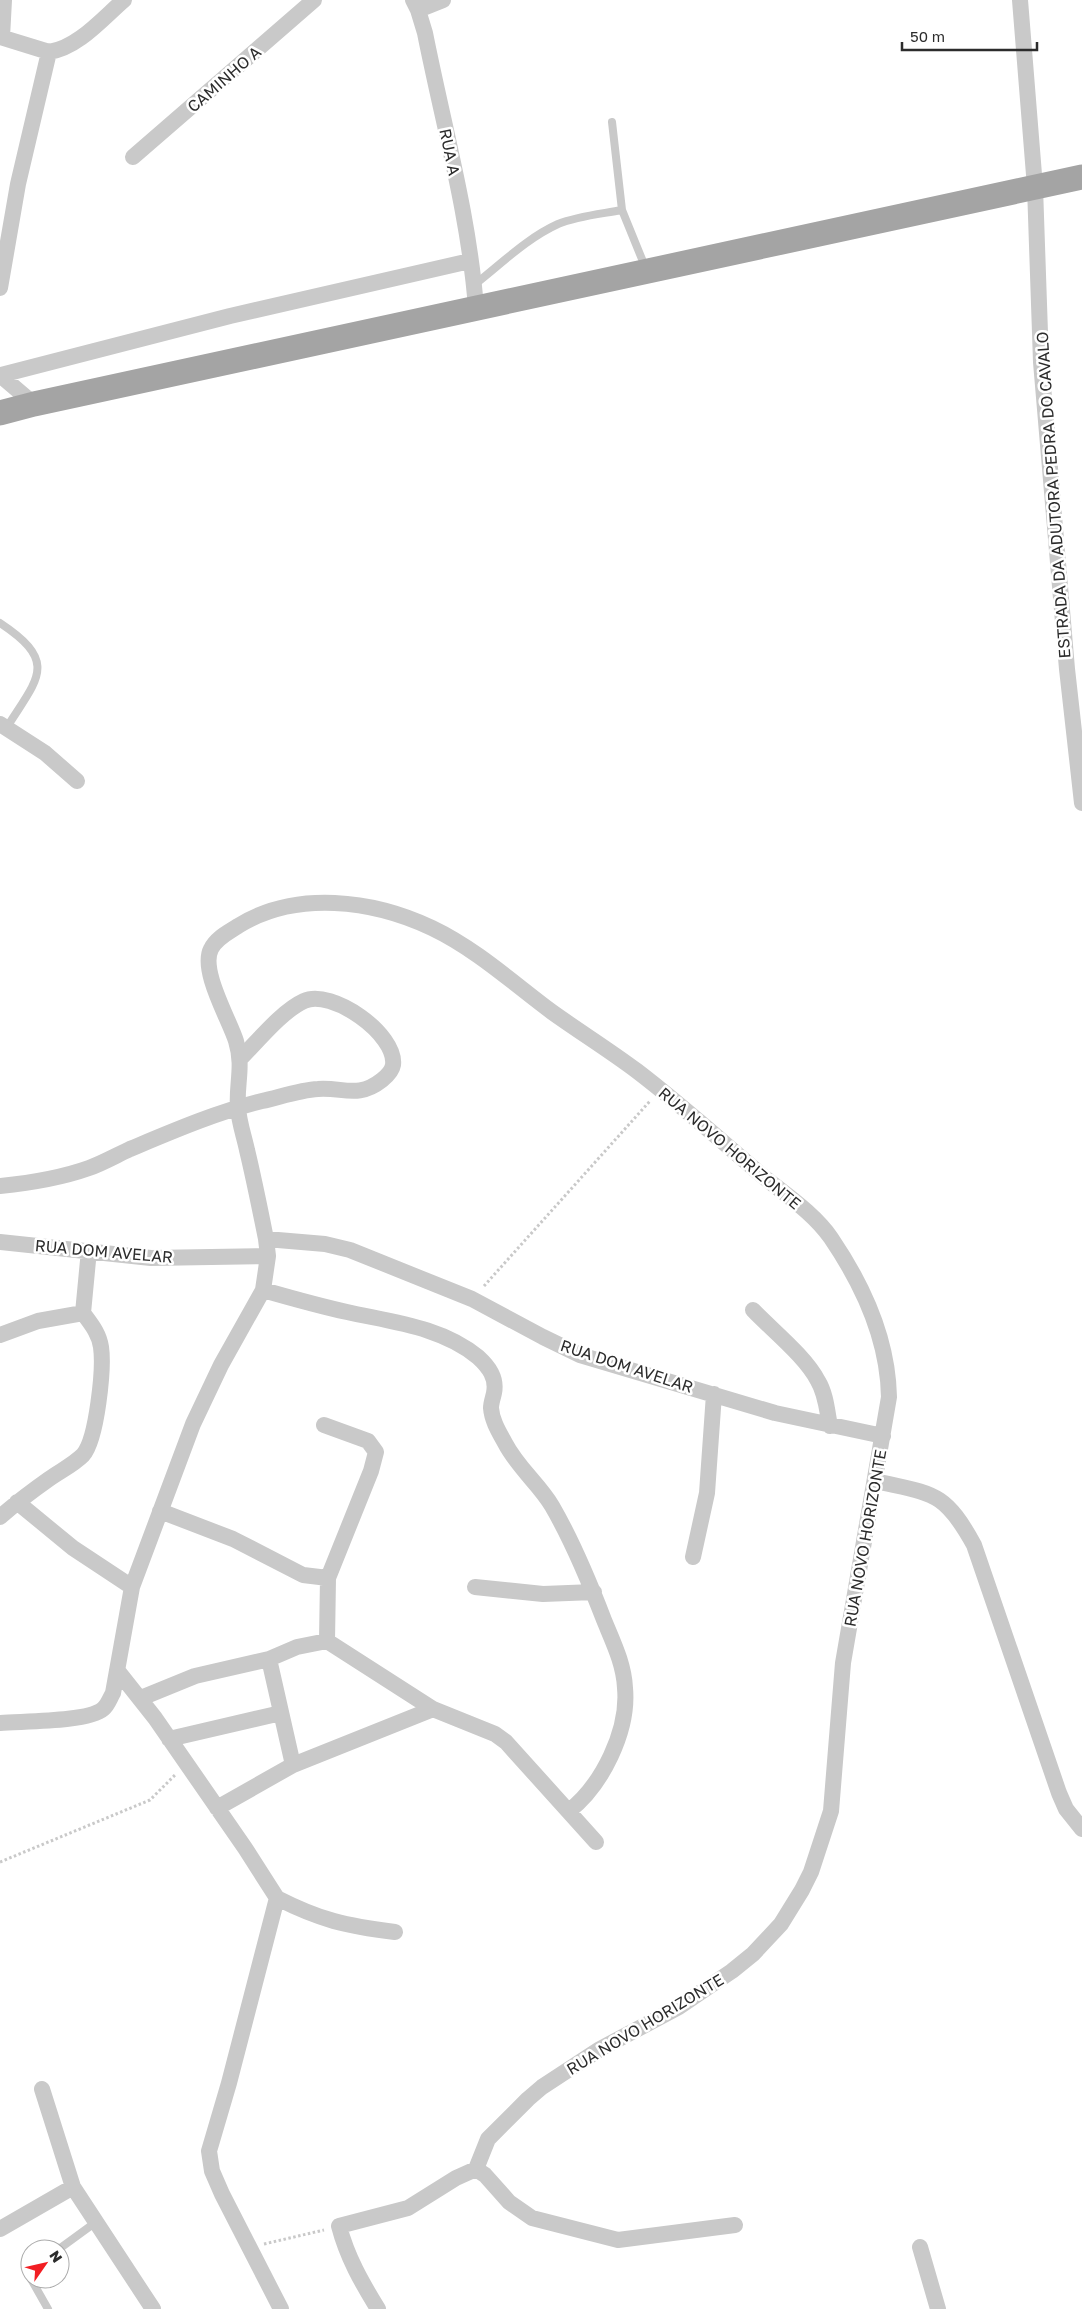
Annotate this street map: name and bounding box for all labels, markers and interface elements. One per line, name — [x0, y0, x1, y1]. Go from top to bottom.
scale bar — [902, 20, 1037, 52]
text: 50 m — [910, 27, 945, 45]
street label: CAMINHO A — [183, 41, 265, 116]
street label: RUA A — [435, 127, 465, 178]
street label: ESTRADA DA ADUTORA PEDRA DO CAVALO — [1032, 331, 1074, 659]
street label: RUA NOVO HORIZONTE — [655, 1083, 805, 1213]
street label: RUA DOM AVELAR — [34, 1235, 174, 1267]
street label: RUA DOM AVELAR — [558, 1335, 696, 1397]
street label: RUA NOVO HORIZONTE — [840, 1448, 890, 1628]
street label: RUA NOVO HORIZONTE — [563, 1969, 727, 2079]
north arrow — [20, 2239, 70, 2289]
text: N — [46, 2247, 66, 2266]

